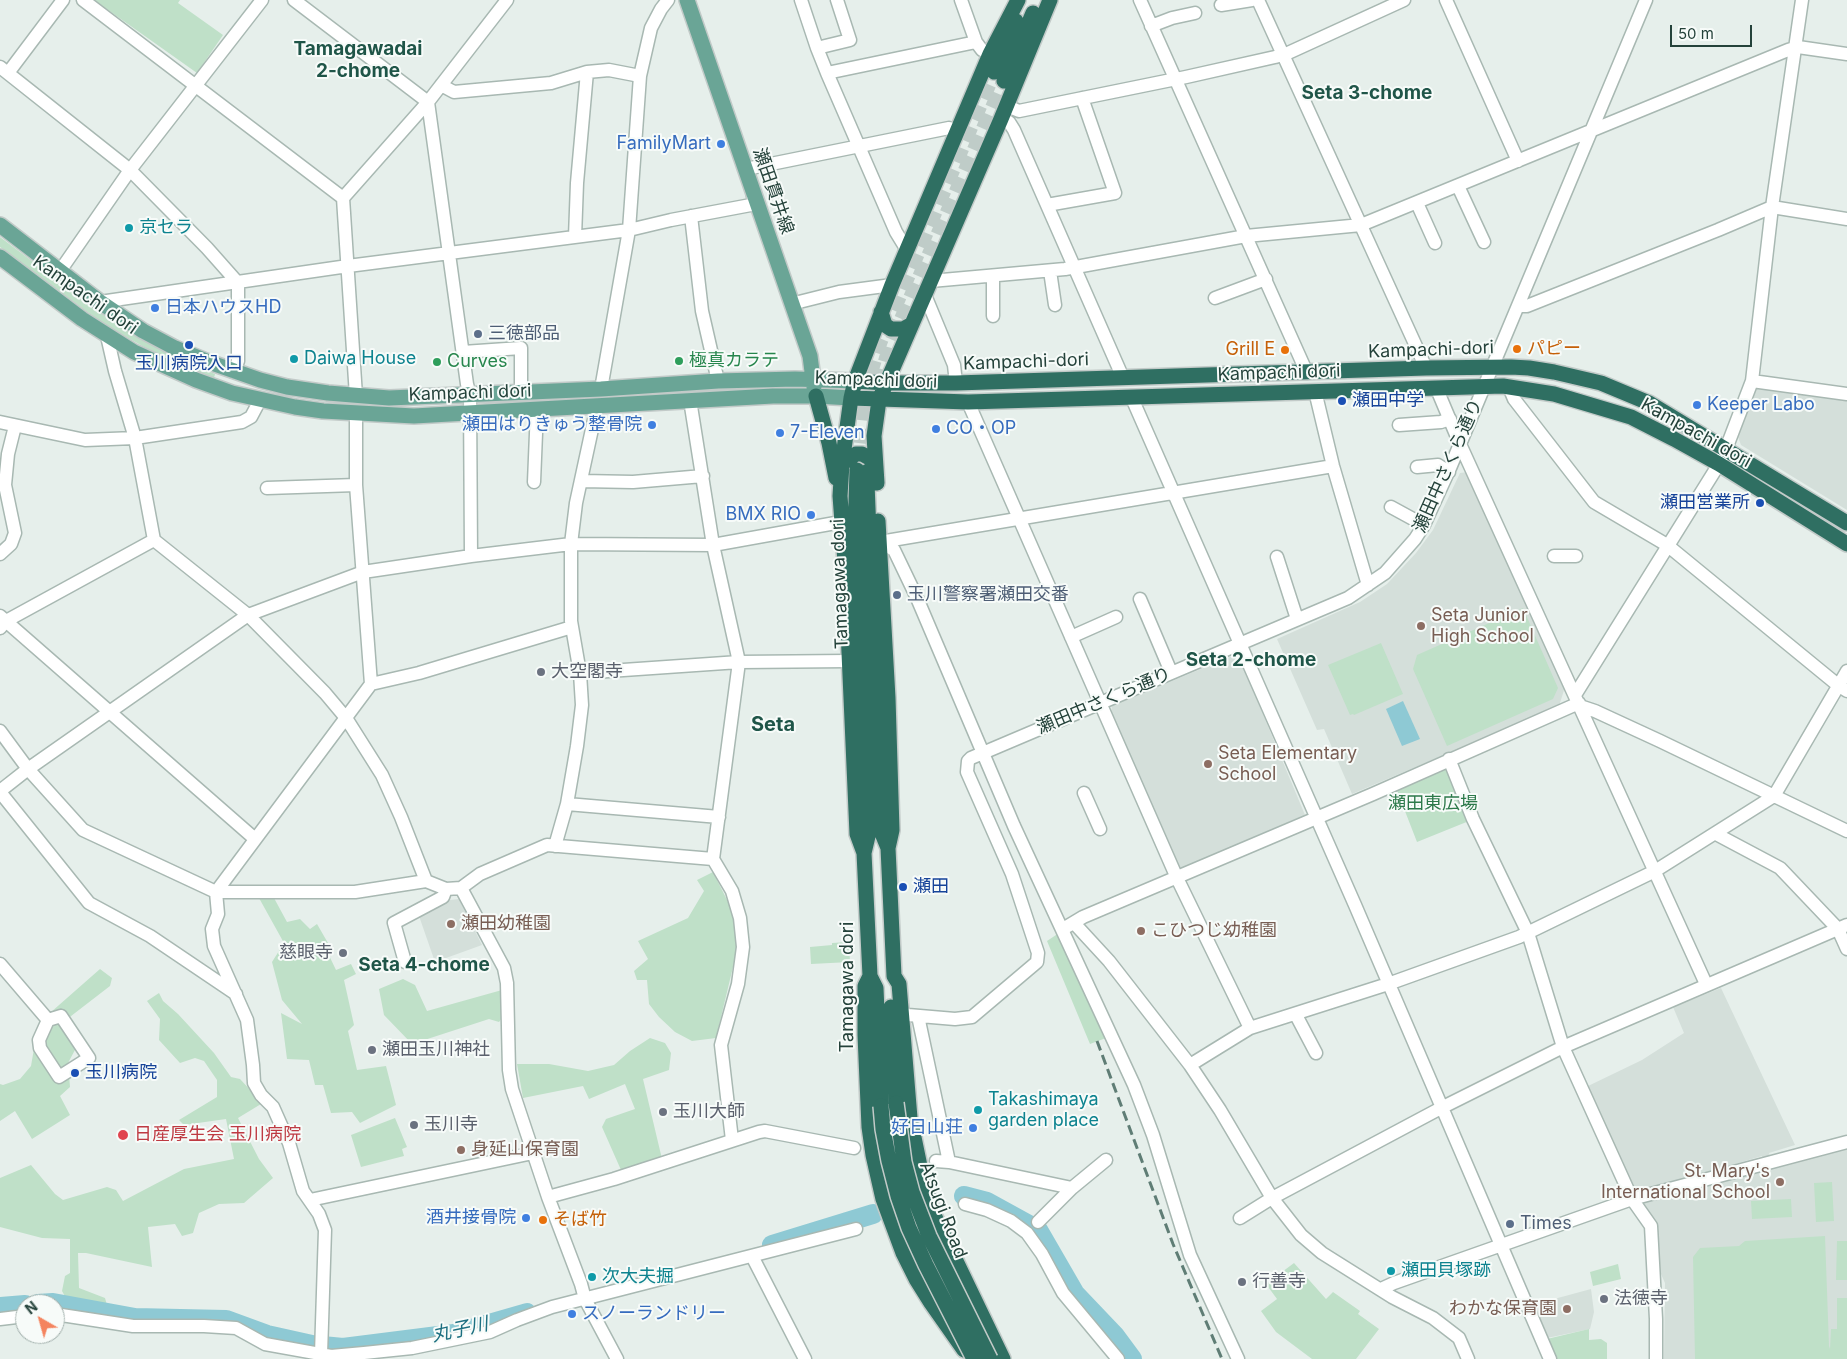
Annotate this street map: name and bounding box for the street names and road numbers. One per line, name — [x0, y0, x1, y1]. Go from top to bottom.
street label: 瀬田貫井線 — [748, 145, 798, 237]
street label: Kampachi dori — [28, 251, 142, 339]
street label: Kampachi-dori — [1368, 337, 1494, 363]
street label: Kampachi-dori — [963, 349, 1089, 375]
street label: Kampachi dori — [1217, 360, 1341, 386]
street label: Kampachi dori — [814, 367, 938, 393]
street label: Kampachi dori — [408, 380, 532, 406]
street label: Kampachi dori — [1637, 394, 1755, 472]
street label: 瀬田中さくら通り — [1409, 396, 1487, 536]
street label: Tamagawa dori — [827, 518, 853, 650]
street label: 瀬田中さくら通り — [1034, 663, 1174, 739]
street label: Tamagawa dori — [837, 922, 859, 1052]
street label: Atsugi Road — [915, 1159, 971, 1261]

